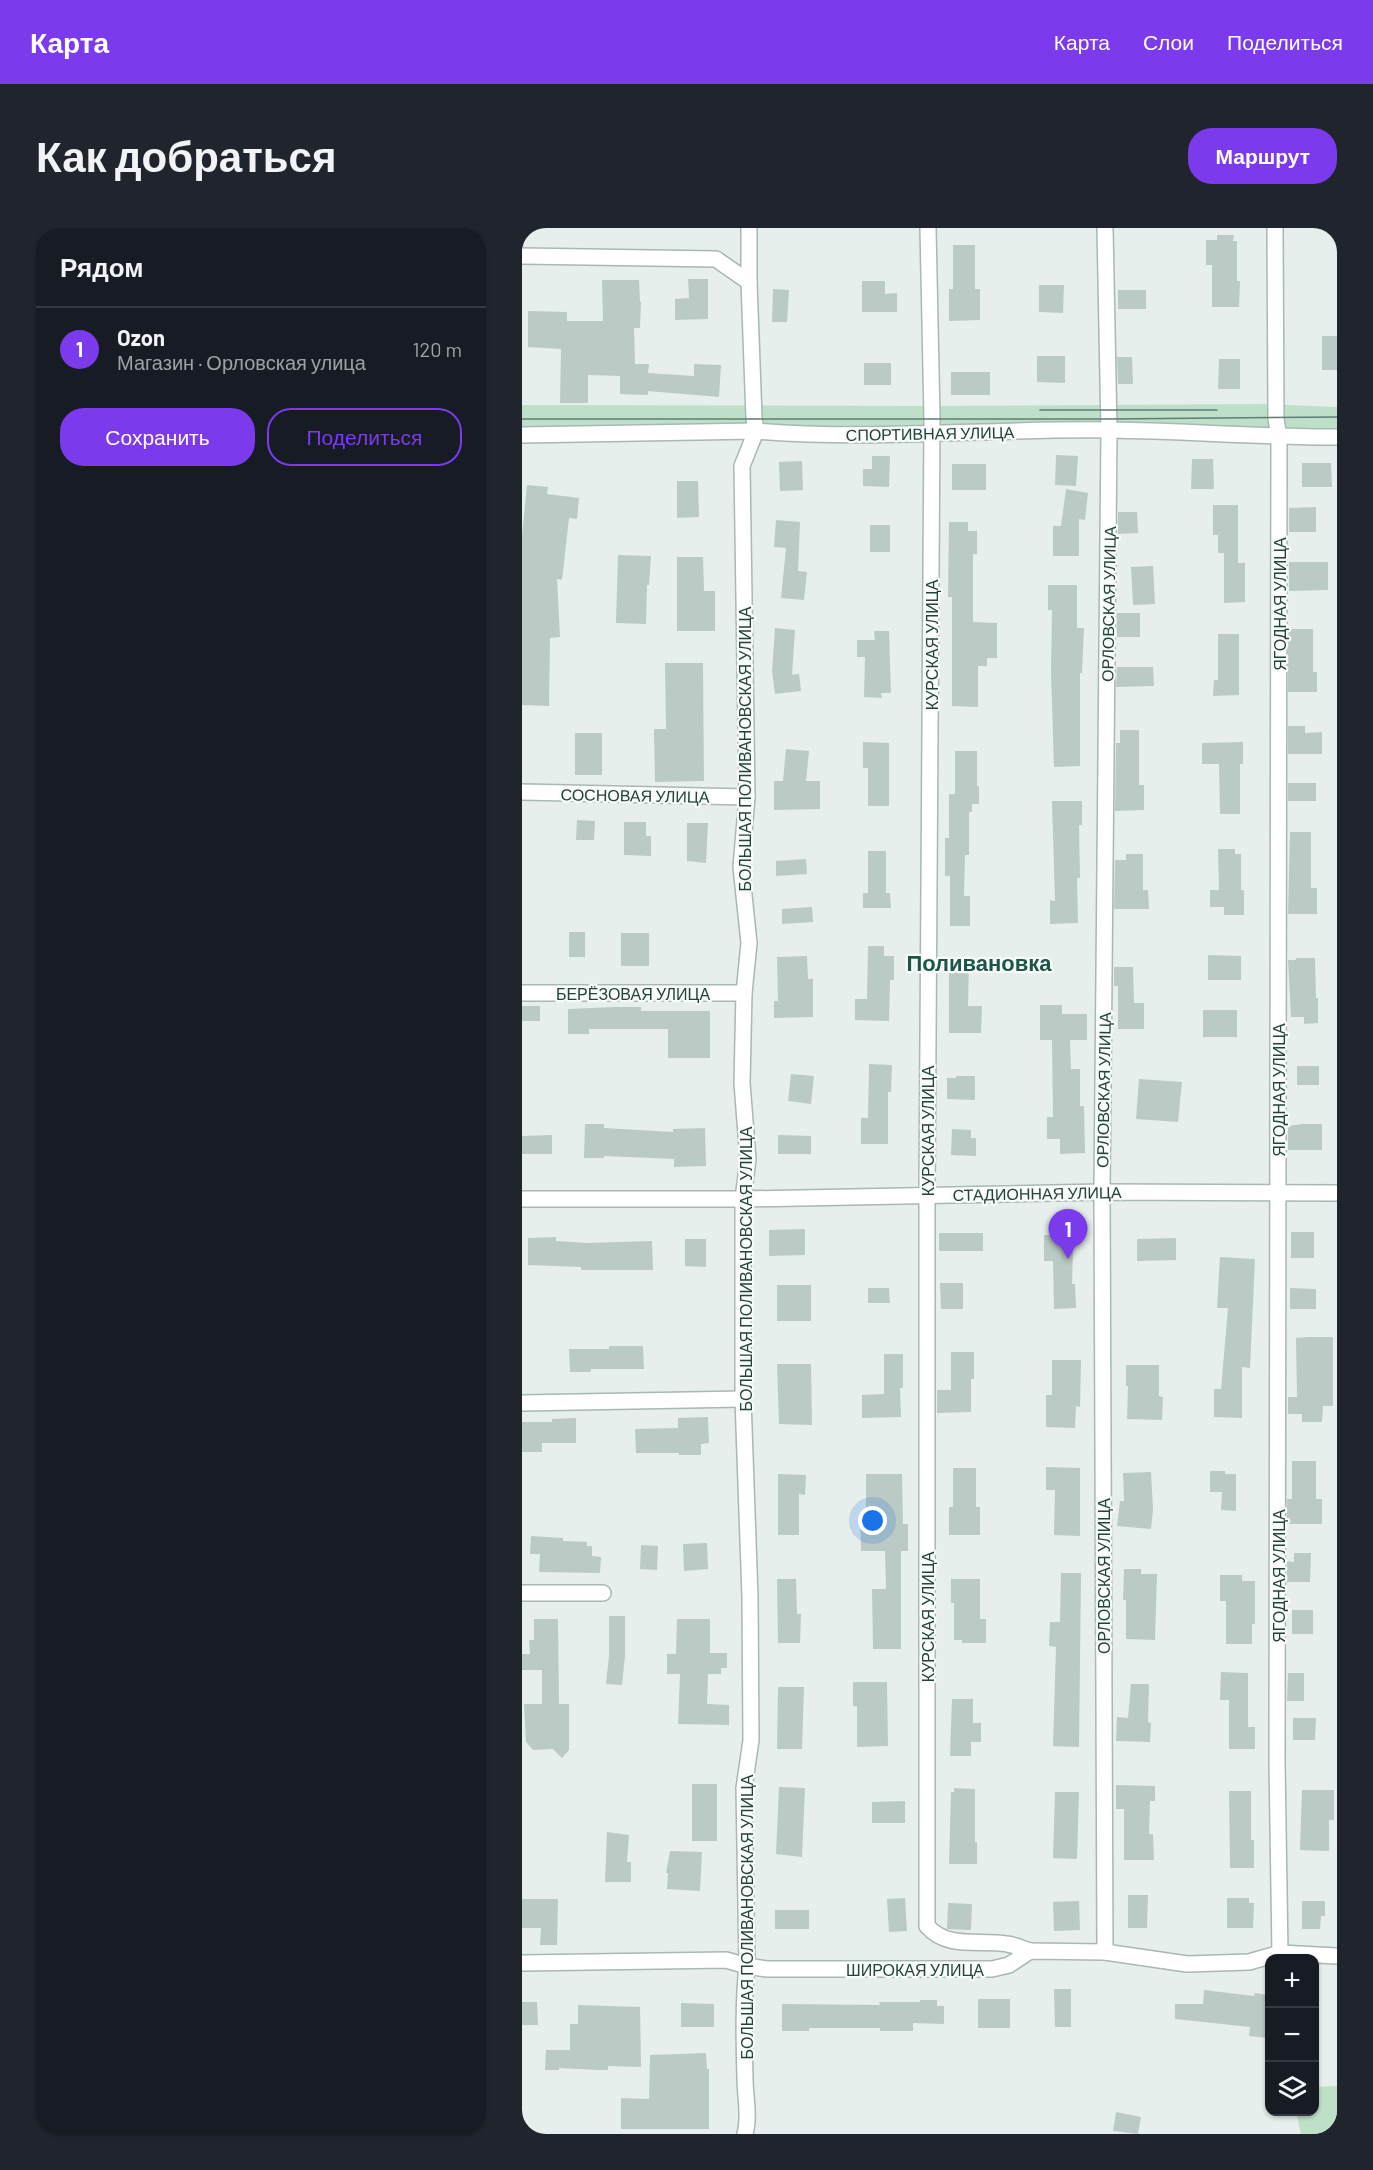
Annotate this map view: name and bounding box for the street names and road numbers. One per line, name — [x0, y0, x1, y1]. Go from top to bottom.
street label: СПОРТИВНАЯ УЛИЦА — [846, 422, 1015, 444]
street label: ОРЛОВСКАЯ УЛИЦА — [1097, 526, 1119, 682]
street label: ЯГОДНАЯ УЛИЦА — [1270, 537, 1289, 671]
street label: КУРСКАЯ УЛИЦА — [922, 579, 941, 710]
street label: БОЛЬШАЯ ПОЛИВАНОВСКАЯ УЛИЦА — [735, 606, 754, 891]
street label: СОСНОВАЯ УЛИЦА — [560, 784, 710, 806]
street label: БЕРЁЗОВАЯ УЛИЦА — [556, 984, 710, 1003]
street label: ОРЛОВСКАЯ УЛИЦА — [1092, 1012, 1114, 1168]
street label: ЯГОДНАЯ УЛИЦА — [1269, 1023, 1288, 1157]
street label: КУРСКАЯ УЛИЦА — [918, 1065, 937, 1196]
street label: БОЛЬШАЯ ПОЛИВАНОВСКАЯ УЛИЦА — [736, 1126, 755, 1411]
street label: СТАДИОННАЯ УЛИЦА — [952, 1182, 1122, 1204]
street label: ОРЛОВСКАЯ УЛИЦА — [1094, 1498, 1113, 1654]
street label: ЯГОДНАЯ УЛИЦА — [1269, 1509, 1288, 1643]
street label: КУРСКАЯ УЛИЦА — [918, 1551, 937, 1682]
street label: БОЛЬШАЯ ПОЛИВАНОВСКАЯ УЛИЦА — [737, 1774, 756, 2059]
street label: ШИРОКАЯ УЛИЦА — [846, 1960, 984, 1979]

